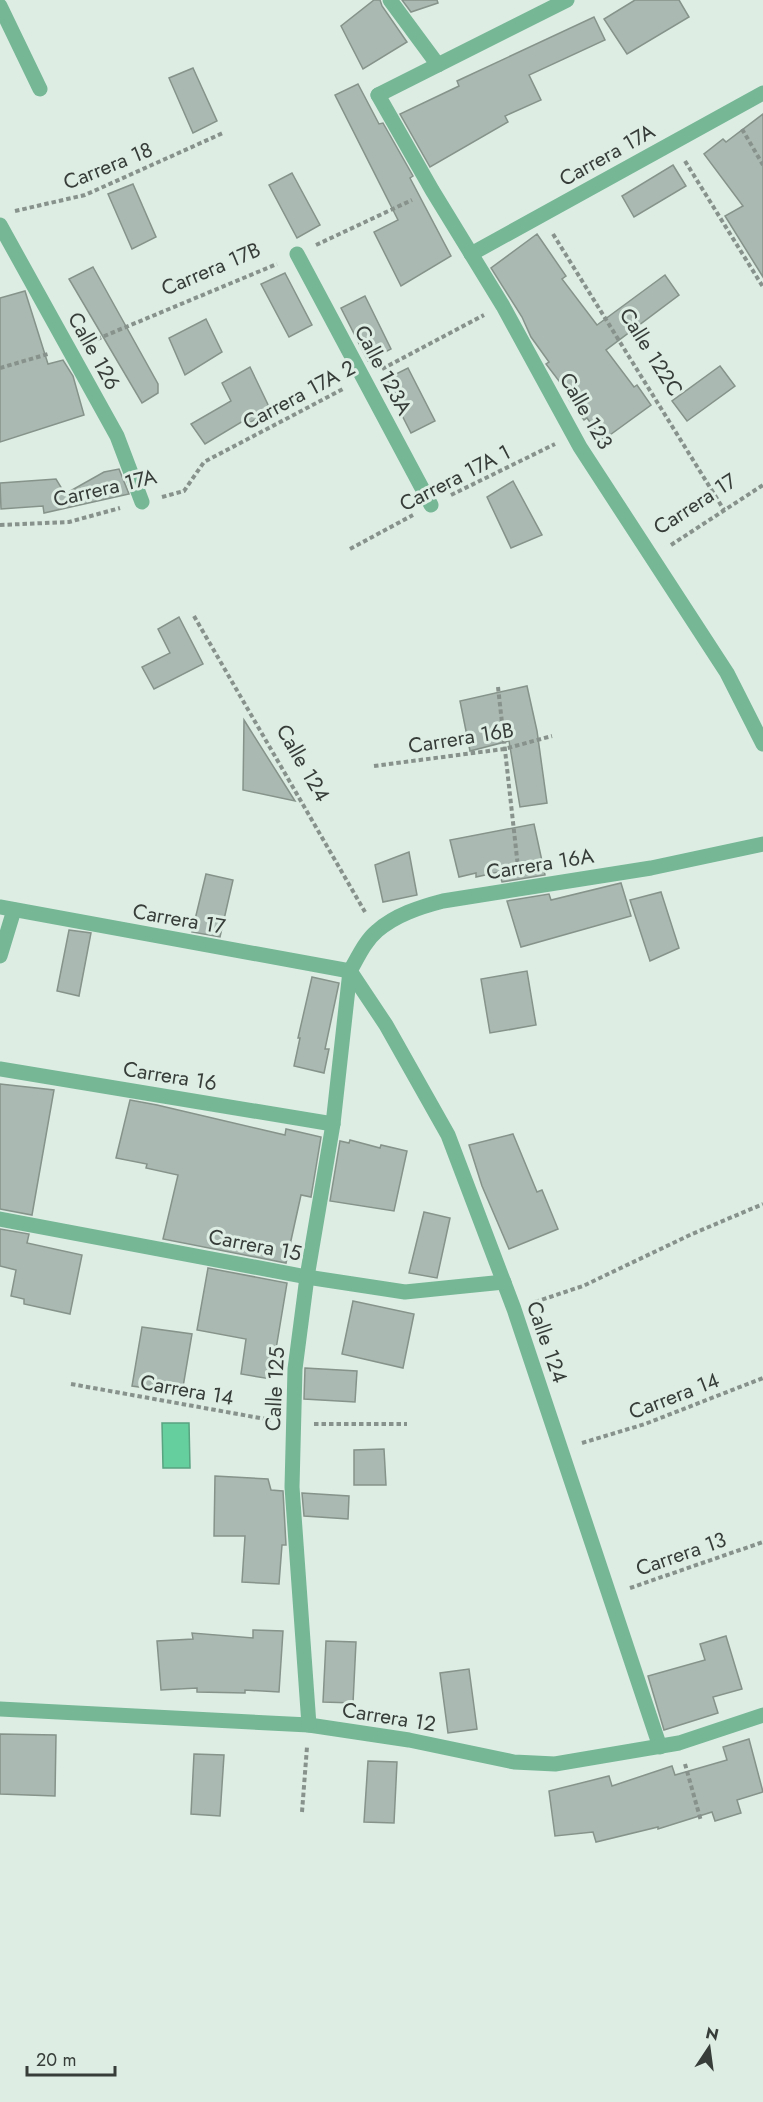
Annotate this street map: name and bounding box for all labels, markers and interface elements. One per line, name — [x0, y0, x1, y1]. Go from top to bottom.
street label: Carrera 17A — [554, 116, 660, 194]
street label: Carrera 18 — [59, 135, 157, 197]
street label: Carrera 17B — [157, 235, 265, 303]
street label: Calle 122C — [612, 302, 690, 402]
street label: Calle 126 — [60, 307, 128, 395]
street label: Calle 123A — [347, 320, 419, 420]
street label: Carrera 17A 2 — [237, 353, 361, 437]
street label: Calle 123 — [552, 367, 620, 455]
street label: Carrera 17A 1 — [394, 437, 516, 519]
street label: Carrera 17A — [50, 462, 160, 514]
street label: Carrera 17 — [648, 466, 742, 542]
street label: Carrera 16B — [406, 715, 516, 761]
street label: Calle 124 — [269, 719, 337, 807]
street label: Carrera 16A — [484, 841, 596, 887]
street label: Carrera 17 — [130, 896, 228, 942]
street label: Carrera 16 — [121, 1054, 219, 1098]
street label: Carrera 15 — [206, 1221, 304, 1269]
street label: Calle 124 — [519, 1297, 575, 1387]
street label: Calle 125 — [258, 1346, 292, 1432]
street label: Carrera 14 — [624, 1365, 724, 1427]
street label: Carrera 14 — [138, 1367, 236, 1413]
street label: Carrera 13 — [632, 1525, 730, 1583]
street label: Carrera 12 — [340, 1695, 438, 1739]
north arrow — [679, 2018, 739, 2078]
text: N — [703, 2021, 721, 2047]
scale bar — [27, 2039, 116, 2077]
text: 20 m — [36, 2047, 76, 2073]

